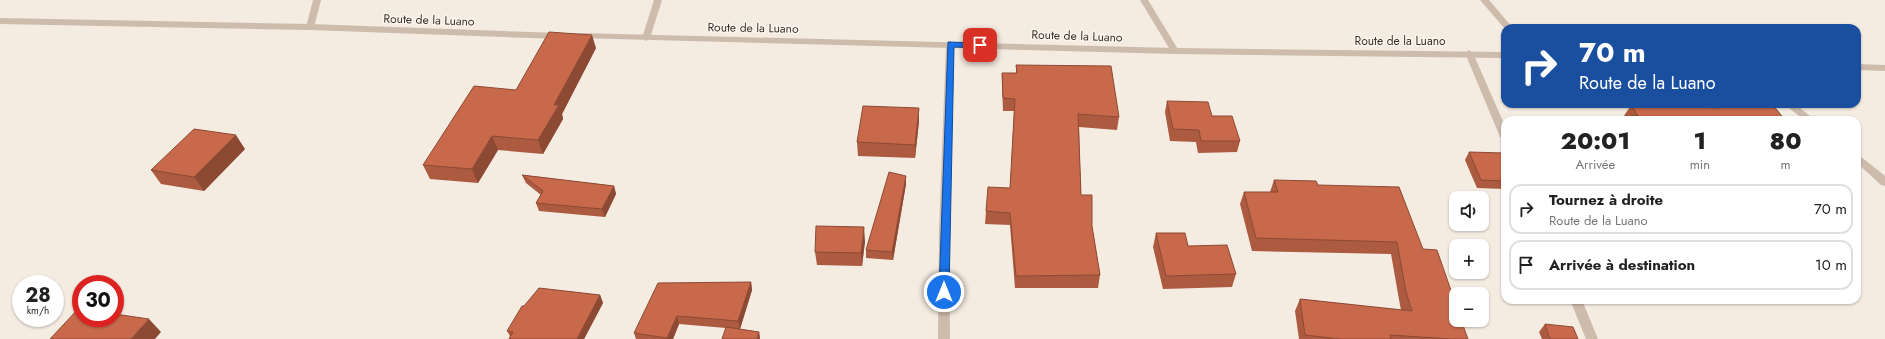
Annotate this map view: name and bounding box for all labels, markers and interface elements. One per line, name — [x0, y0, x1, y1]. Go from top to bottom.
street label: Route de la Luano — [383, 9, 475, 31]
street label: Route de la Luano — [707, 18, 799, 38]
street label: Route de la Luano — [1031, 25, 1123, 47]
pin — [963, 28, 997, 62]
street label: Route de la Luano — [1354, 32, 1446, 50]
text: 70 m — [1579, 32, 1646, 73]
icon: arrive — [969, 34, 991, 56]
icon: right — [1513, 40, 1565, 92]
text: Route de la Luano — [1579, 70, 1716, 96]
text: 20:01 — [1561, 123, 1630, 158]
text: 1 — [1693, 123, 1706, 158]
text: 80 — [1770, 123, 1801, 158]
text: Arrivée — [1575, 155, 1615, 174]
text: min — [1690, 155, 1710, 174]
text: m — [1780, 155, 1791, 174]
text: Tournez à droite — [1549, 189, 1663, 211]
map controls — [1449, 191, 1489, 327]
button: sound — [1449, 191, 1489, 231]
icon: right — [1515, 198, 1537, 220]
text: 70 m — [1814, 198, 1847, 220]
text: Route de la Luano — [1549, 211, 1648, 230]
button: + — [1449, 239, 1489, 279]
icon: arrive — [1515, 254, 1537, 276]
text: Arrivée à destination — [1549, 254, 1695, 276]
text: 10 m — [1815, 254, 1847, 276]
position arrow — [923, 271, 965, 313]
speed limit sign: 30 — [72, 275, 124, 327]
text: 28 — [25, 281, 51, 310]
button: − — [1449, 287, 1489, 327]
text: km/h — [27, 303, 49, 318]

